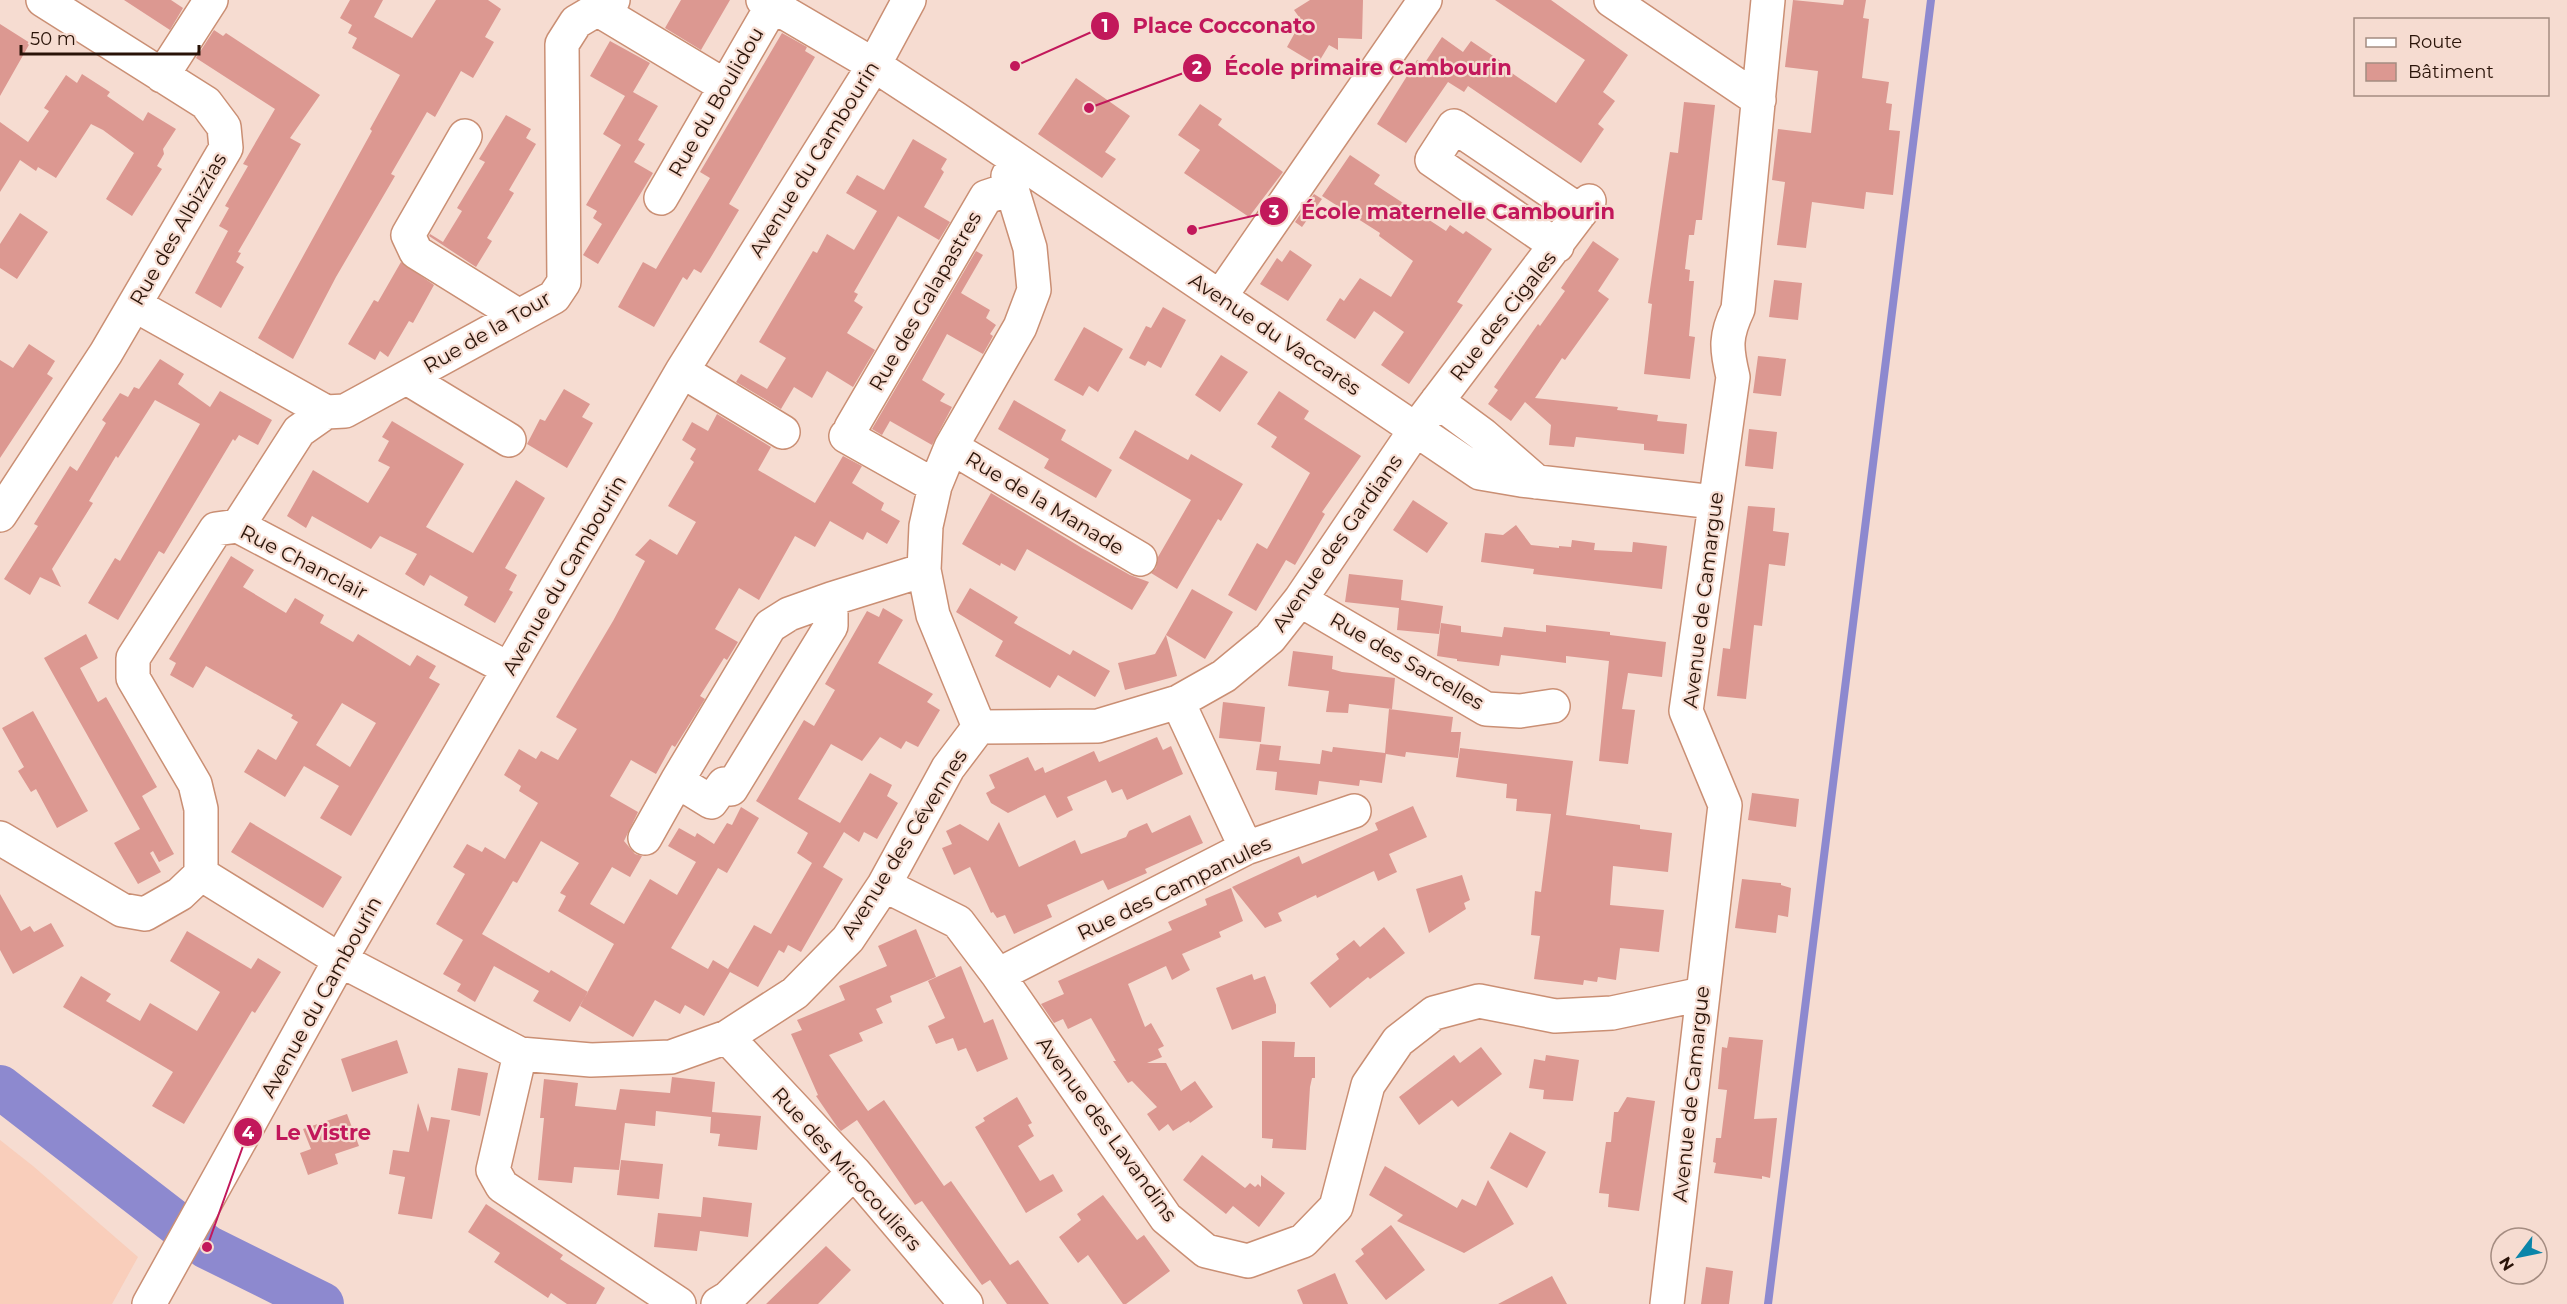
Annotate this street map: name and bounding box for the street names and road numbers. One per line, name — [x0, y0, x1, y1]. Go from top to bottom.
street label: Rue du Boulidou — [663, 23, 769, 181]
street label: Avenue du Cambourin — [744, 57, 884, 261]
street label: Rue des Albizzias — [125, 148, 231, 309]
street label: Rue des Galapastres — [864, 207, 986, 395]
street label: Rue des Cigales — [1445, 246, 1561, 386]
street label: Avenue du Vaccarès — [1185, 268, 1365, 400]
street label: Rue de la Tour — [419, 286, 555, 378]
street label: Rue de la Manade — [962, 446, 1128, 560]
street label: Avenue des Gardians — [1267, 450, 1407, 636]
street label: Avenue du Cambourin — [497, 471, 631, 679]
street label: Avenue de Camargue — [1678, 491, 1728, 709]
street label: Rue Chanclair — [236, 520, 372, 604]
street label: Rue des Sarcelles — [1326, 607, 1488, 715]
street label: Avenue des Cévennes — [836, 745, 972, 943]
street label: Rue des Campanules — [1073, 831, 1275, 945]
street label: Avenue du Cambourin — [256, 892, 386, 1102]
street label: Avenue de Camargue — [1668, 985, 1714, 1203]
street label: Avenue des Lavandins — [1032, 1032, 1182, 1226]
street label: Rue des Micocouliers — [767, 1082, 927, 1256]

